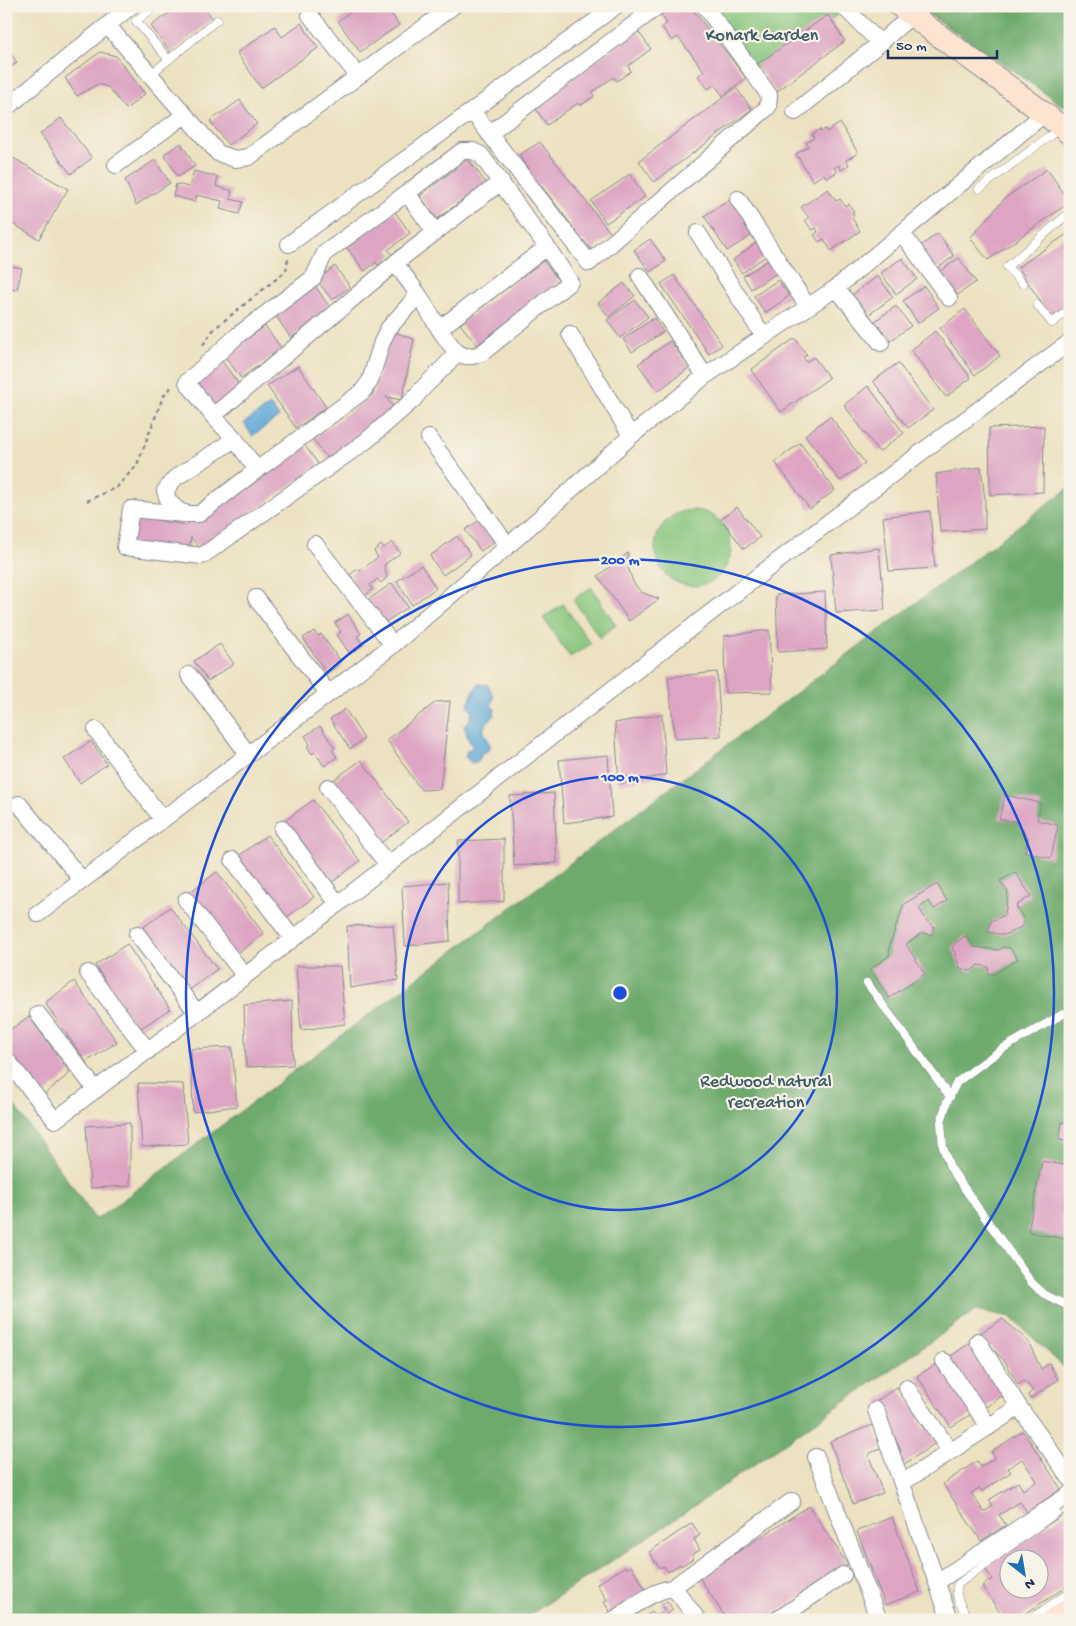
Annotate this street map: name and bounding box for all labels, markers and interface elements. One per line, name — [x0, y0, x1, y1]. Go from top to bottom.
park label: Konark Garden — [706, 26, 819, 47]
scale bar — [888, 28, 997, 60]
text: 50 m — [896, 38, 927, 56]
text: 200 m — [601, 552, 640, 570]
text: 100 m — [600, 769, 639, 787]
centre of rings — [611, 984, 629, 1002]
park label: Redwood natural recreation — [700, 1072, 832, 1114]
north arrow — [998, 1548, 1048, 1598]
text: N — [1021, 1573, 1038, 1593]

